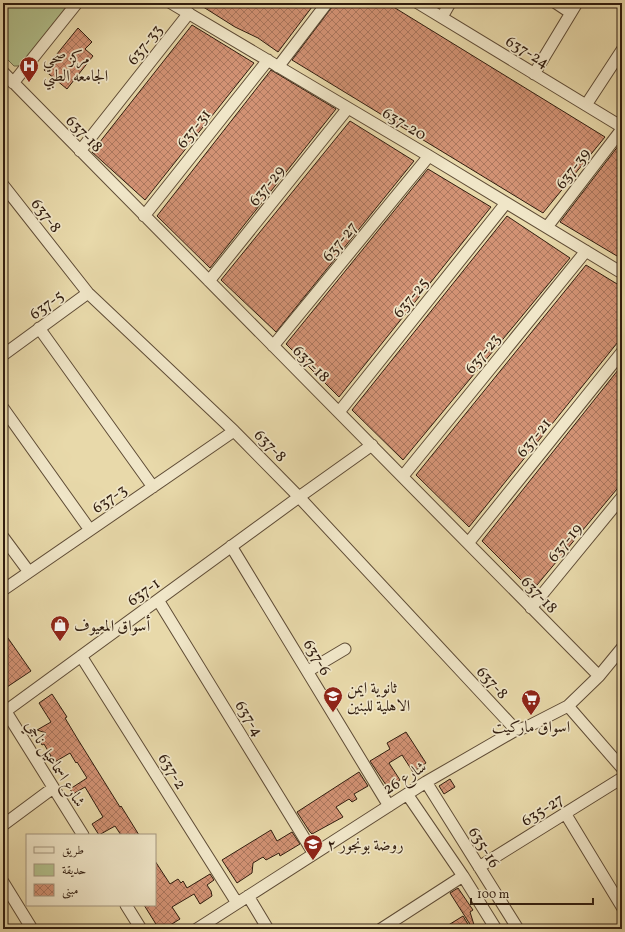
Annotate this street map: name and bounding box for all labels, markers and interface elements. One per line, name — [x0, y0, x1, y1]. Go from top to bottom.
street label: 637-33 — [123, 20, 168, 70]
street label: 637-24 — [501, 31, 553, 74]
place label: مركز صحي الجامعه الطبي — [43, 48, 108, 91]
hospital icon: مركز صحي الجامعه الطبي — [18, 55, 40, 83]
street label: 637-20 — [378, 103, 430, 146]
street label: 637-31 — [172, 105, 217, 153]
street label: 637-18 — [60, 111, 107, 158]
street label: 637-39 — [551, 144, 596, 194]
street label: 637-29 — [244, 161, 291, 211]
street label: 637-8 — [25, 194, 66, 238]
street label: 637-27 — [318, 217, 364, 267]
street label: 637-25 — [388, 273, 435, 323]
street label: 637-5 — [25, 286, 69, 326]
street label: 637-23 — [460, 329, 507, 379]
street label: 637-18 — [287, 341, 334, 388]
street label: 637-21 — [512, 414, 557, 463]
street label: 637-8 — [248, 425, 291, 468]
street label: 637-3 — [88, 480, 132, 520]
street label: 637-19 — [543, 519, 588, 567]
street label: 637-18 — [515, 572, 562, 619]
street label: 637-1 — [123, 573, 165, 612]
shop icon: أسواق المعيوف — [49, 614, 71, 642]
place label: أسواق المعيوف — [74, 614, 150, 638]
street label: 637-6 — [297, 636, 336, 680]
street label: 637-8 — [471, 662, 513, 705]
place label: ثانوية ايمن الاهلية للبنين — [347, 678, 410, 718]
school or university icon: ثانوية ايمن الاهلية للبنين — [322, 685, 344, 713]
supermarket icon: اسواق ماركيت — [520, 688, 542, 716]
street label: 637-4 — [229, 697, 268, 741]
street label: شارع اسماعيل ناجي — [18, 716, 90, 812]
place label: اسواق ماركيت — [492, 717, 570, 739]
street label: 637-2 — [152, 750, 191, 794]
street label: شارع 26 — [379, 757, 432, 802]
street label: 635-27 — [518, 789, 569, 832]
street label: 635-16 — [462, 823, 505, 873]
school or university icon: روضة بونجور ٢ — [302, 833, 324, 861]
legend — [26, 834, 156, 906]
place label: روضة بونجور ٢ — [327, 835, 404, 857]
text: طريق — [62, 843, 84, 859]
text: حديقة — [62, 863, 86, 879]
scale bar — [471, 880, 593, 906]
text: مبنى — [62, 883, 78, 899]
text: 100 m — [477, 887, 510, 903]

